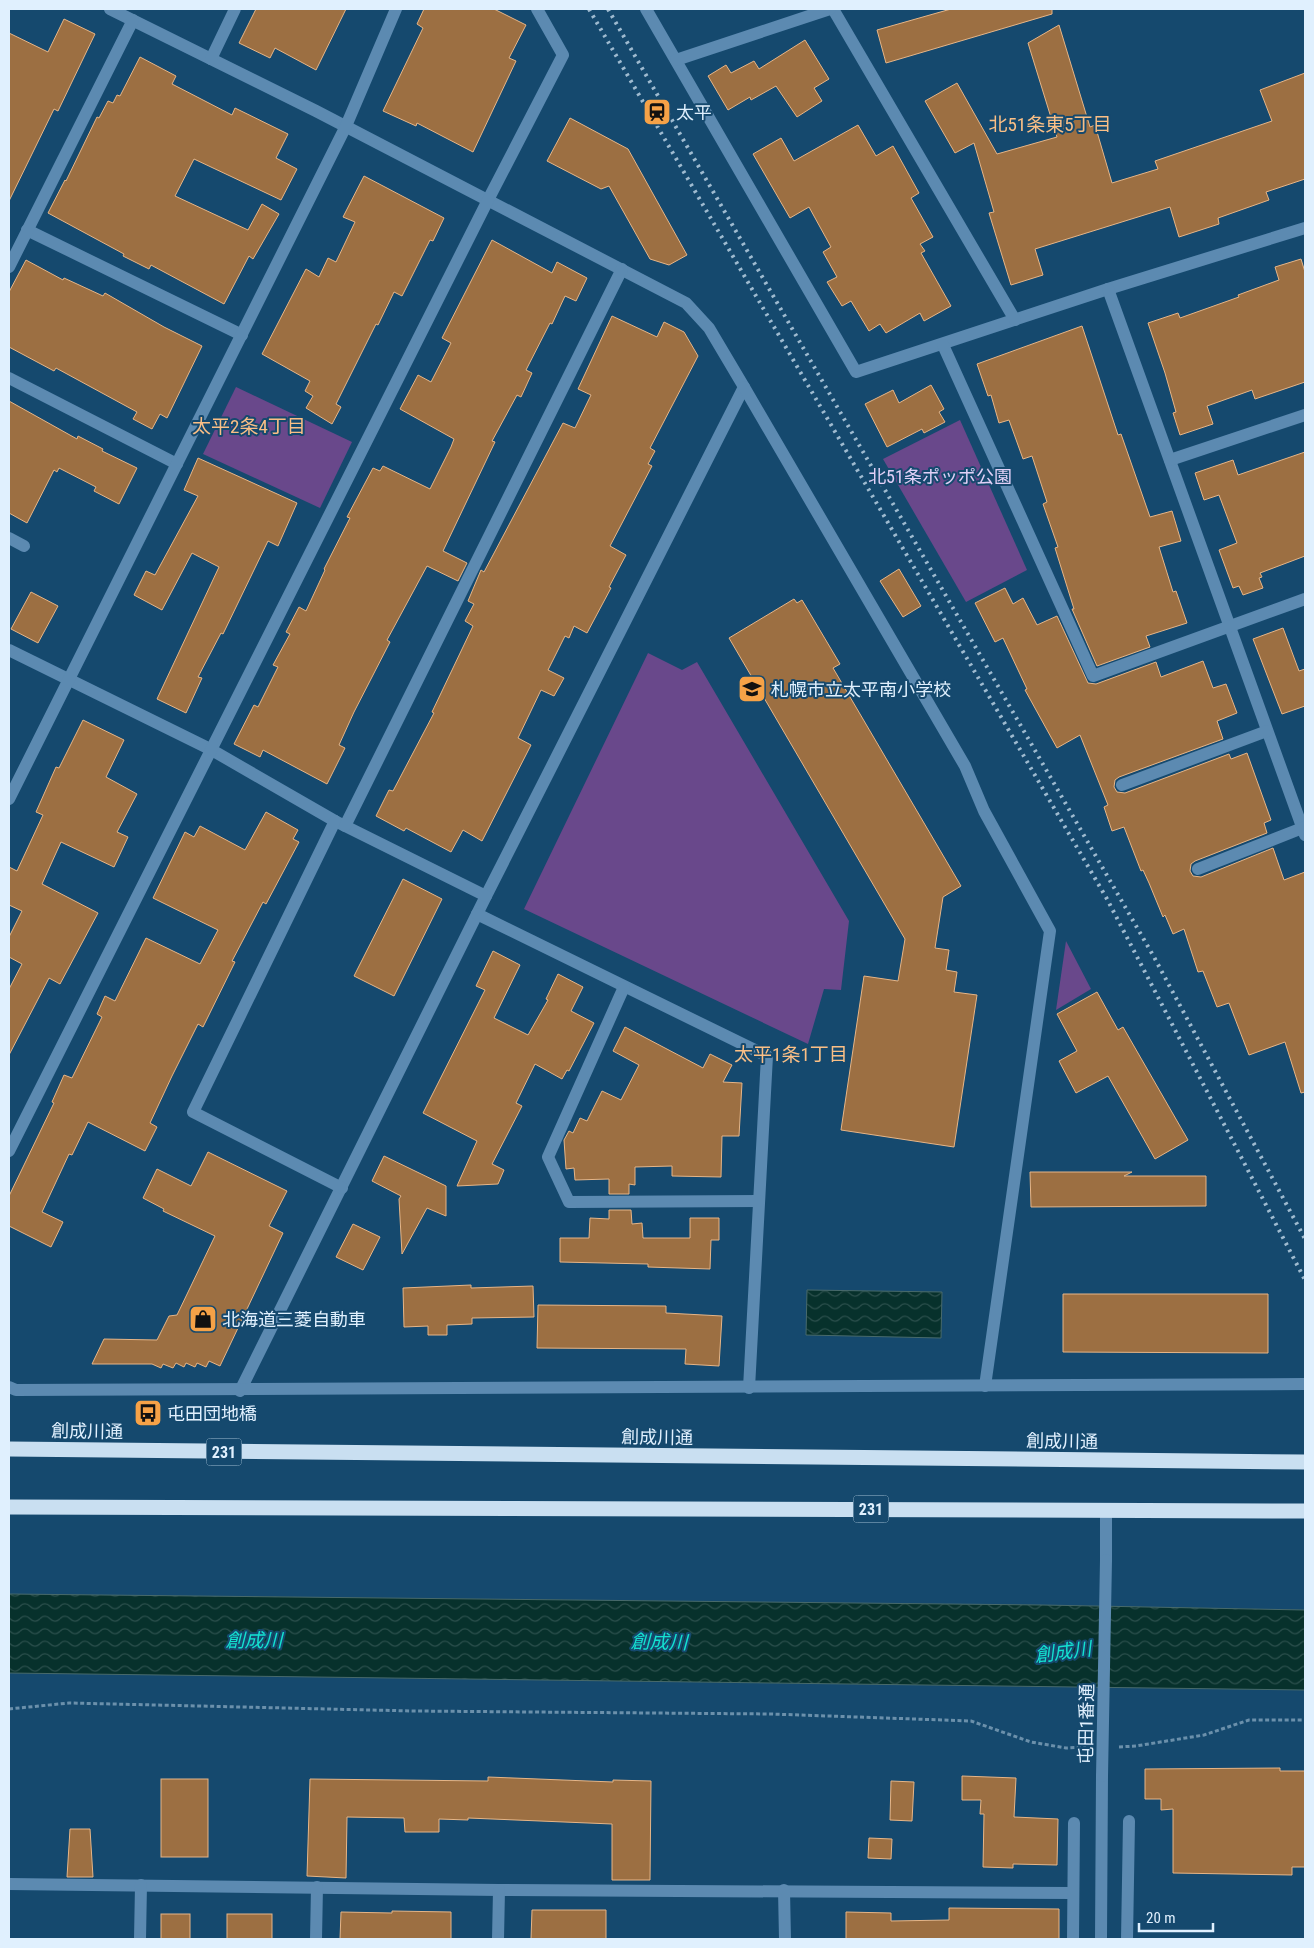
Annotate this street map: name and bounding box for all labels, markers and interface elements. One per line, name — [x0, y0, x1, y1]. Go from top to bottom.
station icon: 太平 — [642, 97, 672, 127]
place label: 太平 — [676, 102, 712, 123]
district label: 北51条東5丁目 — [988, 113, 1112, 136]
district label: 太平2条4丁目 — [192, 415, 306, 438]
park label: 北51条ポッポ公園 — [868, 466, 1012, 487]
school or university icon: 札幌市立太平南小学校 — [737, 674, 767, 704]
place label: 札幌市立太平南小学校 — [771, 679, 951, 700]
district label: 太平1条1丁目 — [734, 1043, 848, 1066]
shop icon: 北海道三菱自動車 — [188, 1304, 218, 1334]
place label: 北海道三菱自動車 — [222, 1309, 366, 1330]
bus stop icon: 屯田団地橋 — [133, 1398, 163, 1428]
place label: 屯田団地橋 — [167, 1403, 257, 1424]
street label: 創成川通 — [51, 1420, 123, 1442]
street label: 創成川通 — [621, 1426, 693, 1448]
street label: 創成川通 — [1026, 1430, 1098, 1452]
road number: 231 — [206, 1438, 242, 1465]
road number: 231 — [854, 1496, 888, 1522]
water label: 創成川 — [225, 1629, 284, 1652]
water label: 創成川 — [630, 1630, 690, 1654]
water label: 創成川 — [1033, 1637, 1095, 1667]
street label: 屯田1番通 — [1075, 1683, 1097, 1765]
scale bar — [1139, 1900, 1213, 1932]
text: 20 m — [1146, 1909, 1176, 1927]

